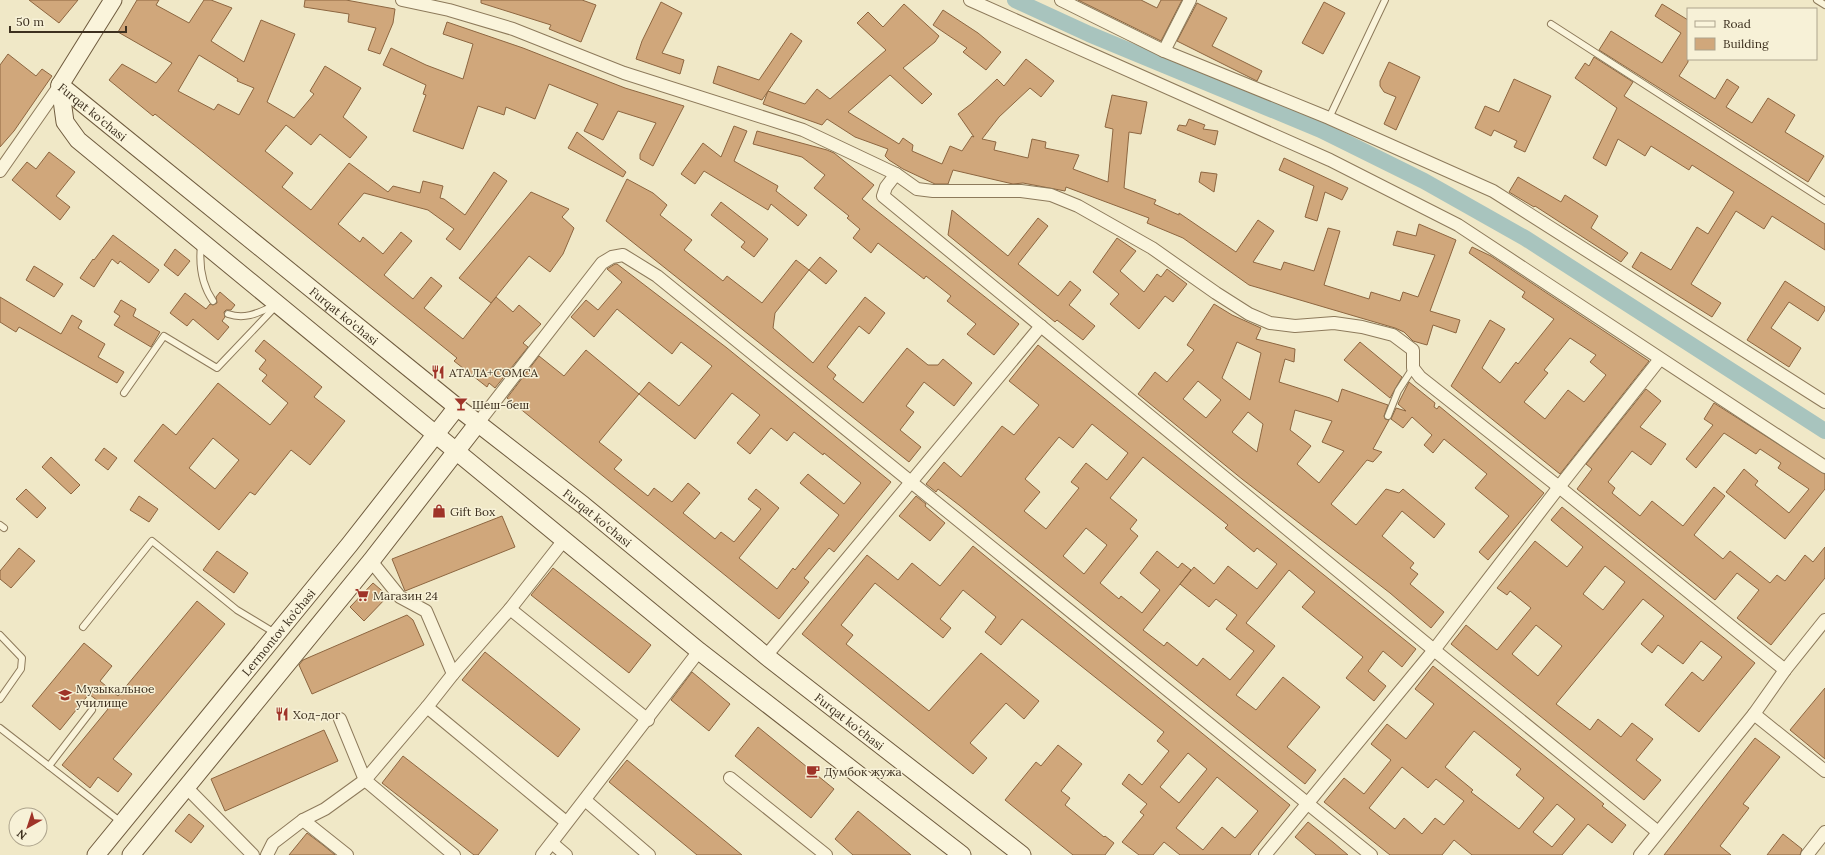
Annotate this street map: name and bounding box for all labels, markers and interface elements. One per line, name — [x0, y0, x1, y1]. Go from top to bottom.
scale bar — [10, 8, 126, 34]
legend — [1687, 8, 1817, 60]
text: 50 m — [16, 14, 44, 29]
text: Road — [1723, 16, 1751, 31]
text: Building — [1723, 36, 1769, 51]
street label: Furqat ko'chasi — [55, 79, 130, 144]
street label: Furqat ko'chasi — [307, 283, 382, 348]
restaurant icon: АТАЛА+СОМСА — [430, 364, 446, 380]
place label: АТАЛА+СОМСА — [448, 365, 539, 380]
bar icon: Шеш-беш — [453, 396, 469, 412]
place label: Шеш-беш — [472, 397, 529, 412]
street label: Furqat ko'chasi — [560, 485, 635, 550]
shop icon: Gift Box — [431, 503, 447, 519]
place label: Gift Box — [450, 504, 496, 519]
street label: Lermontov ko’chasi — [238, 585, 318, 679]
supermarket icon: Магазин 24 — [354, 587, 370, 603]
place label: Магазин 24 — [373, 588, 438, 603]
place label: Музыкальное училище — [76, 681, 155, 710]
school or university icon: Музыкальное училище — [57, 687, 73, 703]
street label: Furqat ko'chasi — [812, 689, 887, 753]
restaurant icon: Ход-дог — [274, 706, 290, 722]
place label: Ход-дог — [293, 707, 341, 722]
cafe icon: Думбок жужа — [805, 763, 821, 779]
place label: Думбок жужа — [824, 764, 902, 779]
north arrow — [8, 807, 48, 847]
text: N — [14, 826, 29, 843]

